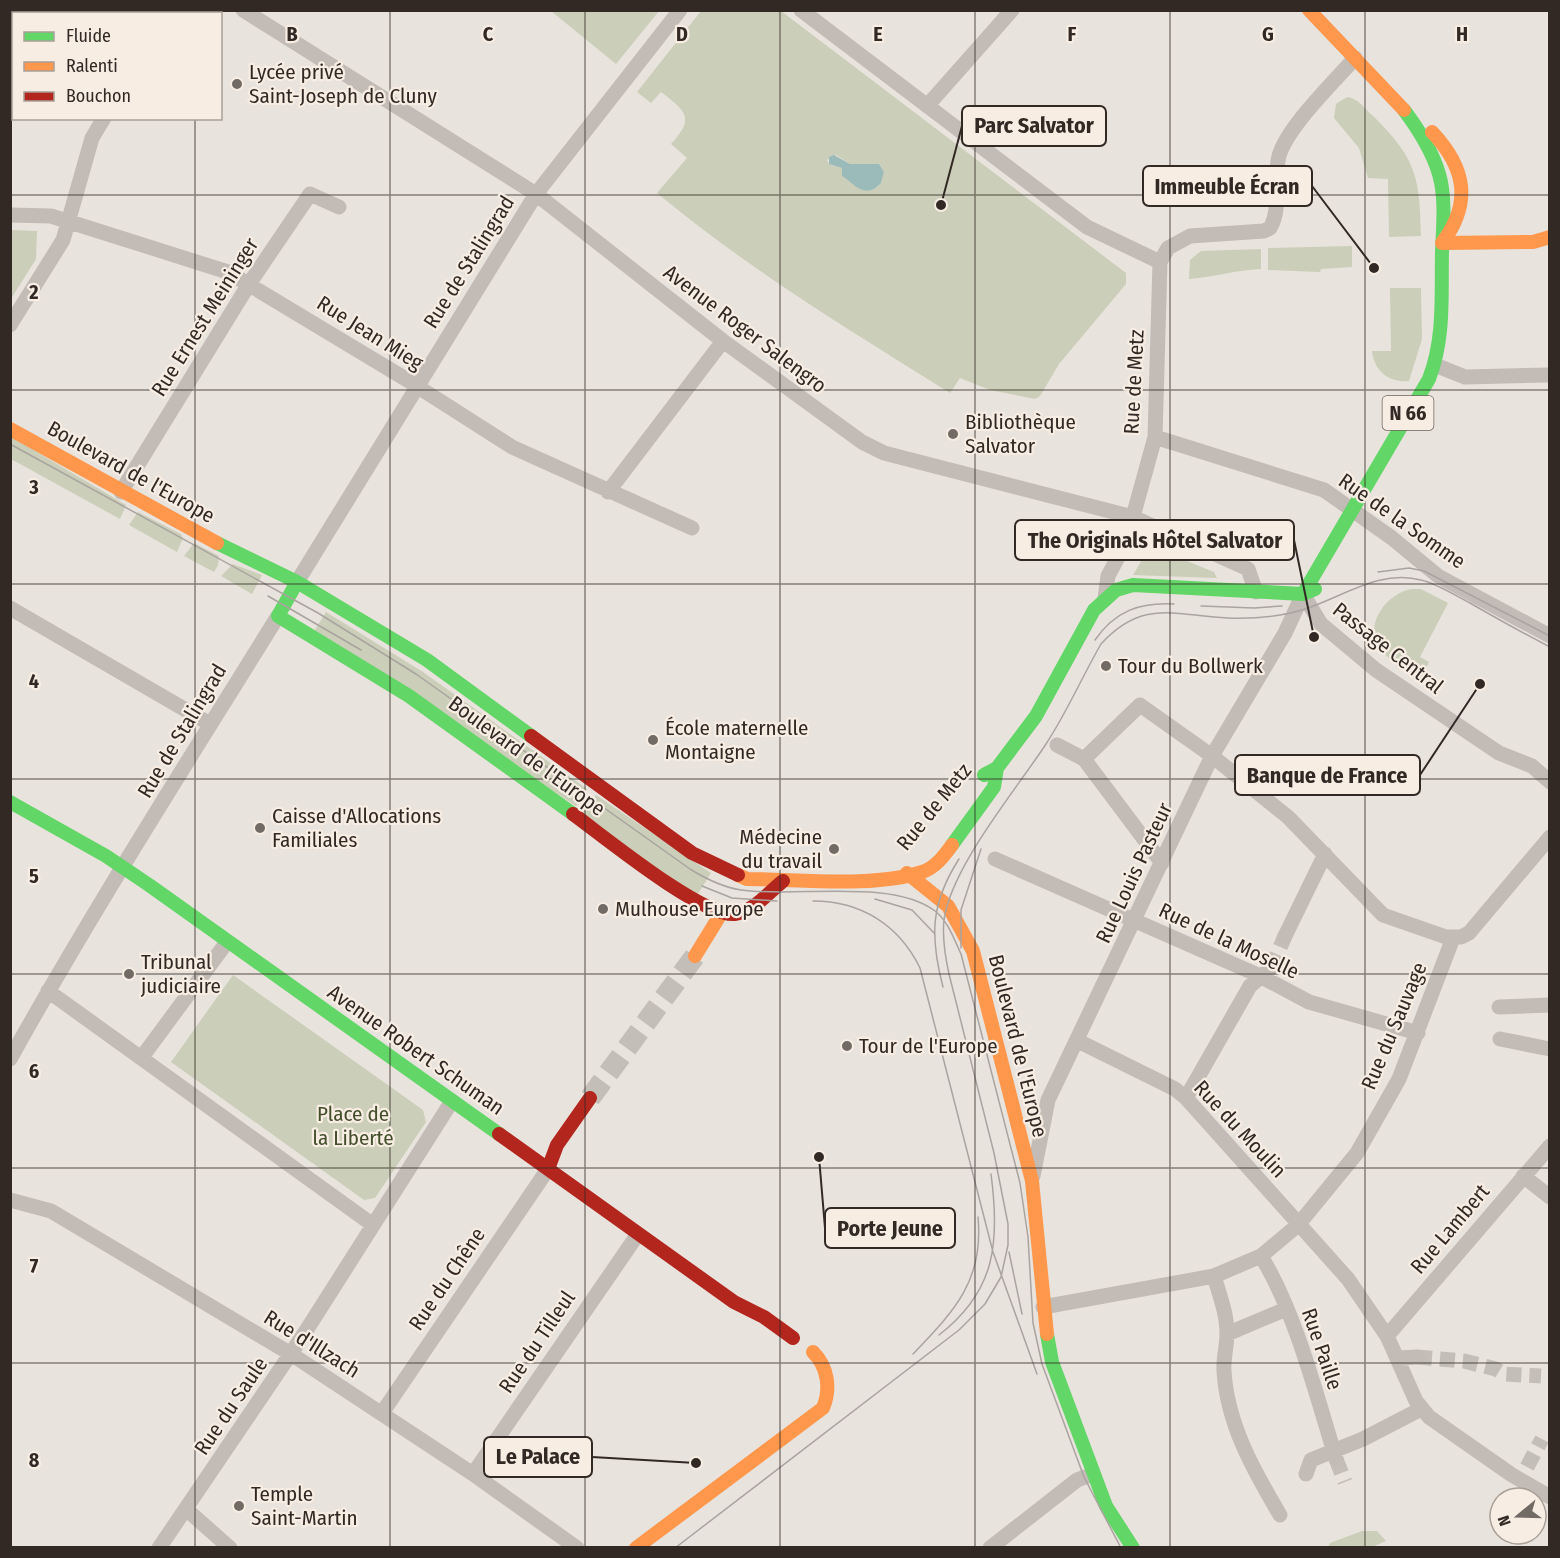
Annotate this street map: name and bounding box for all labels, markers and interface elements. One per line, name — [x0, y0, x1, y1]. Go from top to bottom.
legend — [12, 12, 222, 120]
text: B — [286, 22, 298, 46]
text: C — [483, 22, 494, 46]
text: D — [676, 22, 688, 46]
text: E — [873, 22, 883, 46]
text: F — [1068, 22, 1077, 46]
text: G — [1262, 22, 1274, 46]
text: H — [1456, 22, 1468, 46]
text: Fluide — [66, 25, 111, 47]
text: Ralenti — [66, 55, 118, 77]
place label: Lycée privé Saint-Joseph de Cluny — [249, 59, 437, 109]
marker: Lycée privé Saint-Joseph de Cluny — [230, 77, 244, 91]
text: Bouchon — [66, 85, 131, 107]
callout: Parc Salvator — [962, 106, 1106, 146]
text: Parc Salvator — [974, 112, 1095, 139]
callout: Immeuble Écran — [1143, 166, 1312, 206]
text: Immeuble Écran — [1154, 173, 1300, 200]
street label: Rue de Stalingrad — [418, 191, 520, 333]
street label: Rue Ernest Meininger — [146, 232, 265, 401]
street label: Avenue Roger Salengro — [658, 259, 832, 399]
text: 2 — [28, 280, 39, 304]
street label: Rue Jean Mieg — [312, 290, 428, 376]
street label: Rue de Metz — [1118, 329, 1150, 435]
road number: N 66 — [1382, 396, 1434, 430]
place label: Bibliothèque Salvator — [965, 409, 1076, 459]
street label: Boulevard de l'Europe — [43, 415, 219, 529]
marker: Bibliothèque Salvator — [946, 427, 960, 441]
street label: Rue de la Somme — [1333, 468, 1471, 574]
text: 3 — [28, 475, 39, 499]
callout: The Originals Hôtel Salvator — [1015, 520, 1294, 560]
text: The Originals Hôtel Salvator — [1028, 527, 1283, 554]
street label: Passage Central — [1327, 597, 1449, 700]
place label: Tour du Bollwerk — [1118, 653, 1263, 679]
street label: Rue de Stalingrad — [132, 659, 232, 803]
marker: Tour du Bollwerk — [1099, 659, 1113, 673]
text: 4 — [29, 669, 39, 693]
street label: Boulevard de l'Europe — [444, 690, 610, 822]
place label: École maternelle Montaigne — [665, 715, 808, 765]
marker: École maternelle Montaigne — [646, 733, 660, 747]
callout: Banque de France — [1235, 755, 1420, 795]
street label: Rue de Metz — [891, 758, 977, 856]
text: Banque de France — [1247, 762, 1407, 789]
street label: Rue Louis Pasteur — [1090, 798, 1178, 947]
place label: Caisse d'Allocations Familiales — [272, 803, 441, 853]
marker: Caisse d'Allocations Familiales — [253, 821, 267, 835]
place label: Médecine du travail — [739, 824, 822, 874]
marker: Médecine du travail — [827, 842, 841, 856]
text: 5 — [29, 864, 39, 888]
place label: Mulhouse Europe — [615, 896, 764, 922]
street label: Rue de la Moselle — [1155, 897, 1303, 985]
marker: Mulhouse Europe — [596, 902, 610, 916]
place label: Tribunal judiciaire — [140, 949, 221, 999]
street label: Boulevard de l'Europe — [983, 952, 1053, 1140]
street label: Rue du Sauvage — [1356, 958, 1432, 1094]
marker: Tribunal judiciaire — [122, 967, 136, 981]
street label: Avenue Robert Schuman — [323, 979, 509, 1121]
place label: Tour de l'Europe — [859, 1033, 998, 1059]
marker: Tour de l'Europe — [840, 1039, 854, 1053]
text: 6 — [29, 1059, 39, 1083]
street label: Rue du Moulin — [1188, 1075, 1292, 1183]
park label: Place de la Liberté — [312, 1101, 394, 1151]
street label: Rue Lambert — [1405, 1179, 1495, 1279]
callout: Porte Jeune — [825, 1208, 955, 1248]
text: Porte Jeune — [837, 1215, 943, 1242]
street label: Rue du Chêne — [403, 1223, 491, 1335]
text: 7 — [30, 1254, 39, 1278]
street label: Rue du Tilleul — [493, 1286, 581, 1398]
street label: Rue d'Illzach — [259, 1304, 365, 1384]
street label: Rue Paille — [1296, 1305, 1348, 1393]
street label: Rue du Saule — [189, 1352, 273, 1460]
callout: Le Palace — [484, 1437, 592, 1477]
text: Le Palace — [496, 1443, 580, 1470]
text: 8 — [29, 1448, 40, 1472]
place label: Temple Saint-Martin — [251, 1481, 358, 1531]
north arrow — [1488, 1486, 1548, 1546]
marker: Temple Saint-Martin — [232, 1499, 246, 1513]
text: N — [1494, 1513, 1515, 1528]

